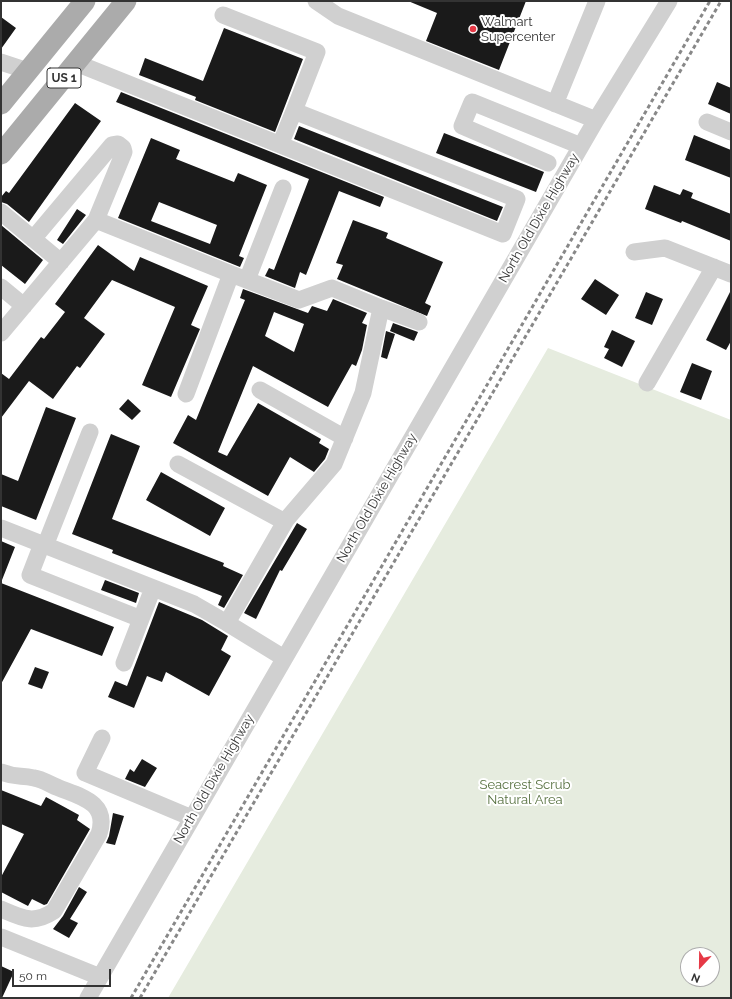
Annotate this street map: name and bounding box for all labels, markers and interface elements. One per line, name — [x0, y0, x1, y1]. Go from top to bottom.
place label: Walmart Supercenter — [481, 14, 555, 45]
marker: Walmart Supercenter — [468, 24, 478, 34]
road number: US 1 — [47, 68, 81, 88]
street label: North Old Dixie Highway — [496, 151, 582, 285]
street label: North Old Dixie Highway — [334, 431, 420, 565]
street label: North Old Dixie Highway — [171, 712, 257, 846]
park label: Seacrest Scrub Natural Area — [479, 777, 571, 808]
north arrow — [680, 947, 720, 987]
scale bar — [14, 961, 113, 987]
text: 50 m — [19, 969, 47, 983]
text: N — [689, 970, 702, 985]

